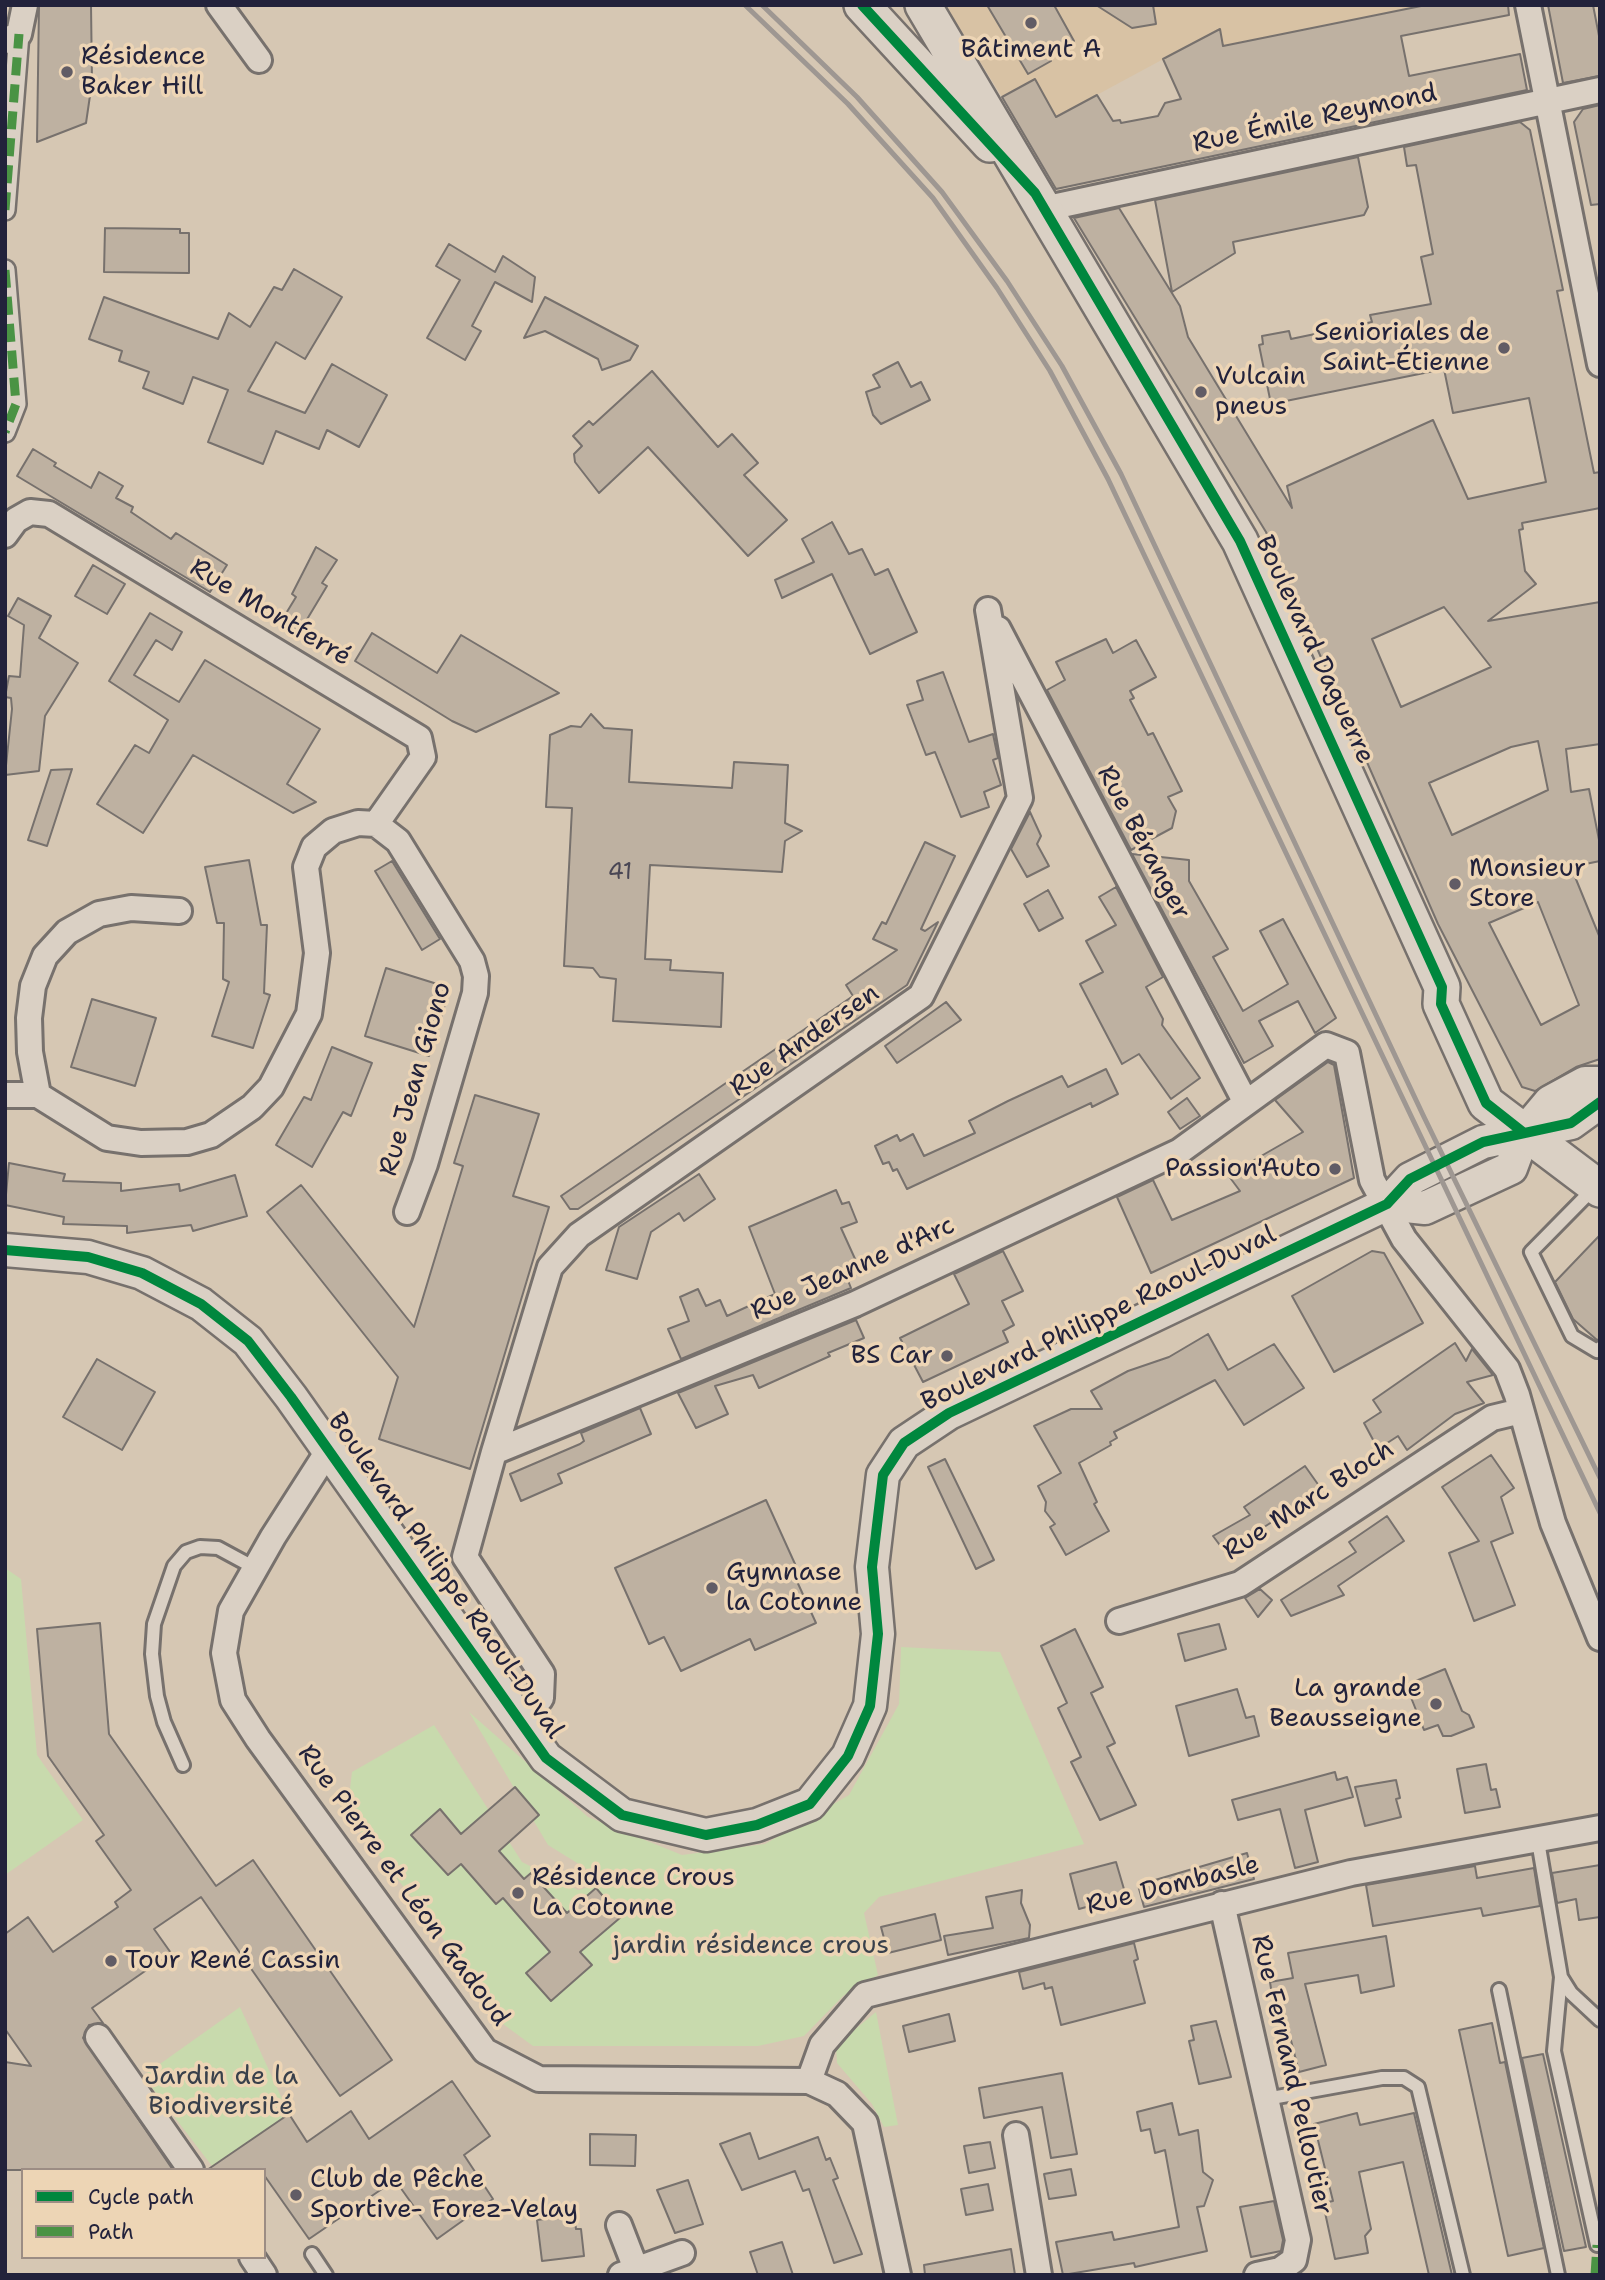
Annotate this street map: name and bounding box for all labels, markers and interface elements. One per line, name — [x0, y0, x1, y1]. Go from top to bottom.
marker: Bâtiment A — [1023, 15, 1039, 31]
place label: Bâtiment A — [961, 34, 1101, 66]
place label: Résidence Baker Hill — [81, 41, 206, 102]
marker: Résidence Baker Hill — [59, 64, 75, 80]
street label: Rue Émile Reymond — [1190, 78, 1440, 160]
place label: Senioriales de Saint-Étienne — [1314, 317, 1490, 378]
marker: Senioriales de Saint-Étienne — [1496, 340, 1512, 356]
place label: Vulcain pneus — [1215, 361, 1306, 422]
marker: Vulcain pneus — [1193, 384, 1209, 400]
street label: Boulevard Daguerre — [1247, 531, 1381, 769]
street label: Rue Montferré — [184, 553, 356, 673]
street label: Rue Béranger — [1089, 761, 1197, 925]
place label: Monsieur Store — [1469, 853, 1586, 914]
house number: 41 — [608, 859, 632, 887]
marker: Monsieur Store — [1447, 876, 1463, 892]
street label: Rue Jean Giono — [373, 978, 459, 1180]
street label: Rue Andersen — [724, 978, 886, 1104]
place label: Passion'Auto — [1165, 1153, 1321, 1185]
marker: Passion'Auto — [1327, 1161, 1343, 1177]
street label: Rue Jeanne d'Arc — [746, 1210, 960, 1328]
street label: Boulevard Philippe Raoul-Duval — [917, 1219, 1281, 1419]
place label: BS Car — [851, 1340, 933, 1372]
marker: BS Car — [939, 1348, 955, 1364]
street label: Boulevard Philippe Raoul-Duval — [320, 1407, 570, 1745]
street label: Rue Marc Bloch — [1218, 1434, 1400, 1568]
place label: Gymnase la Cotonne — [726, 1557, 862, 1618]
marker: Gymnase la Cotonne — [704, 1580, 720, 1596]
place label: La grande Beausseigne — [1269, 1673, 1422, 1734]
marker: La grande Beausseigne — [1428, 1696, 1444, 1712]
street label: Rue Pierre et Léon Gadoud — [290, 1739, 516, 2033]
street label: Rue Dombasle — [1083, 1849, 1263, 1923]
place label: Résidence Crous La Cotonne — [532, 1862, 735, 1924]
marker: Résidence Crous La Cotonne — [510, 1885, 526, 1901]
park label: jardin résidence crous — [613, 1930, 889, 1962]
street label: Rue Fernand Pelloutier — [1244, 1932, 1338, 2218]
place label: Tour René Cassin — [125, 1945, 340, 1977]
marker: Tour René Cassin — [103, 1953, 119, 1969]
park label: Jardin de la Biodiversité — [144, 2061, 298, 2122]
place label: Club de Pêche Sportive- Forez-Velay — [310, 2164, 578, 2226]
legend — [21, 2168, 266, 2259]
text: Cycle path — [88, 2183, 194, 2211]
marker: Club de Pêche Sportive- Forez-Velay — [288, 2187, 304, 2203]
text: Path — [88, 2218, 134, 2246]

